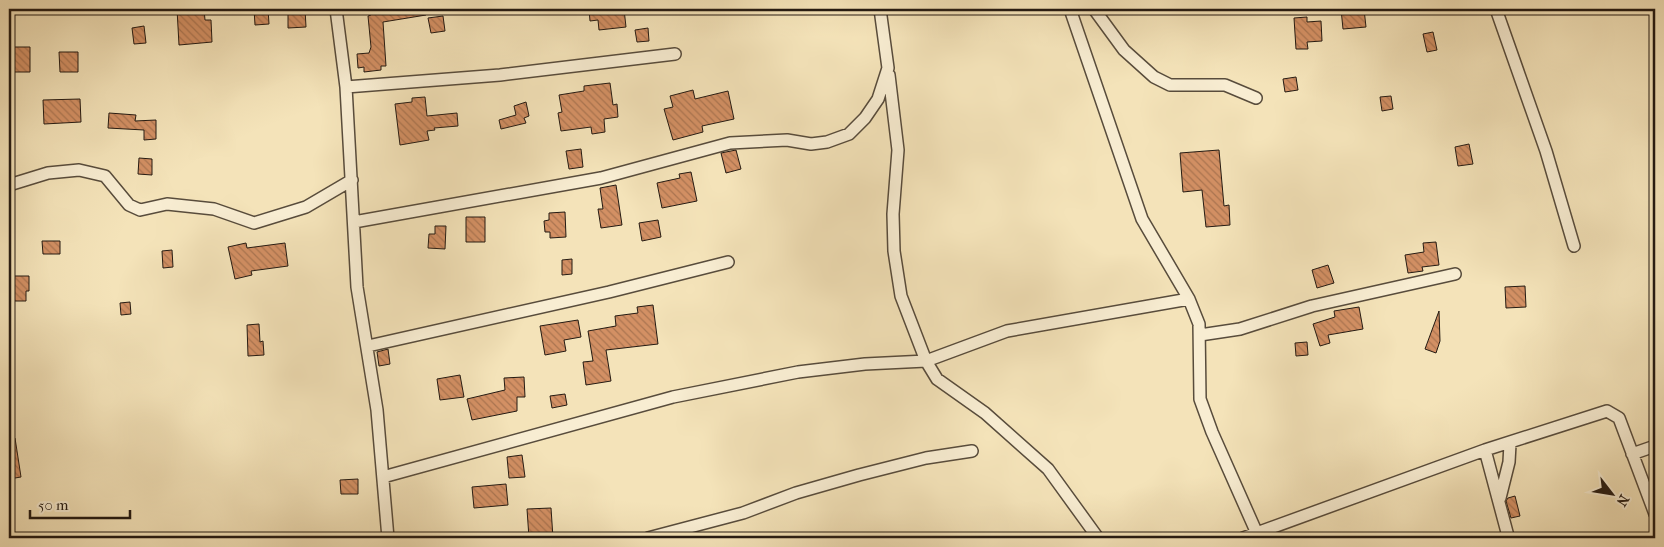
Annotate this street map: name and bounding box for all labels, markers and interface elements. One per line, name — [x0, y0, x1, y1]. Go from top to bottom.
north arrow — [1586, 470, 1636, 520]
scale bar — [30, 487, 130, 519]
text: N — [1612, 492, 1633, 510]
text: 50 m — [38, 496, 69, 514]

